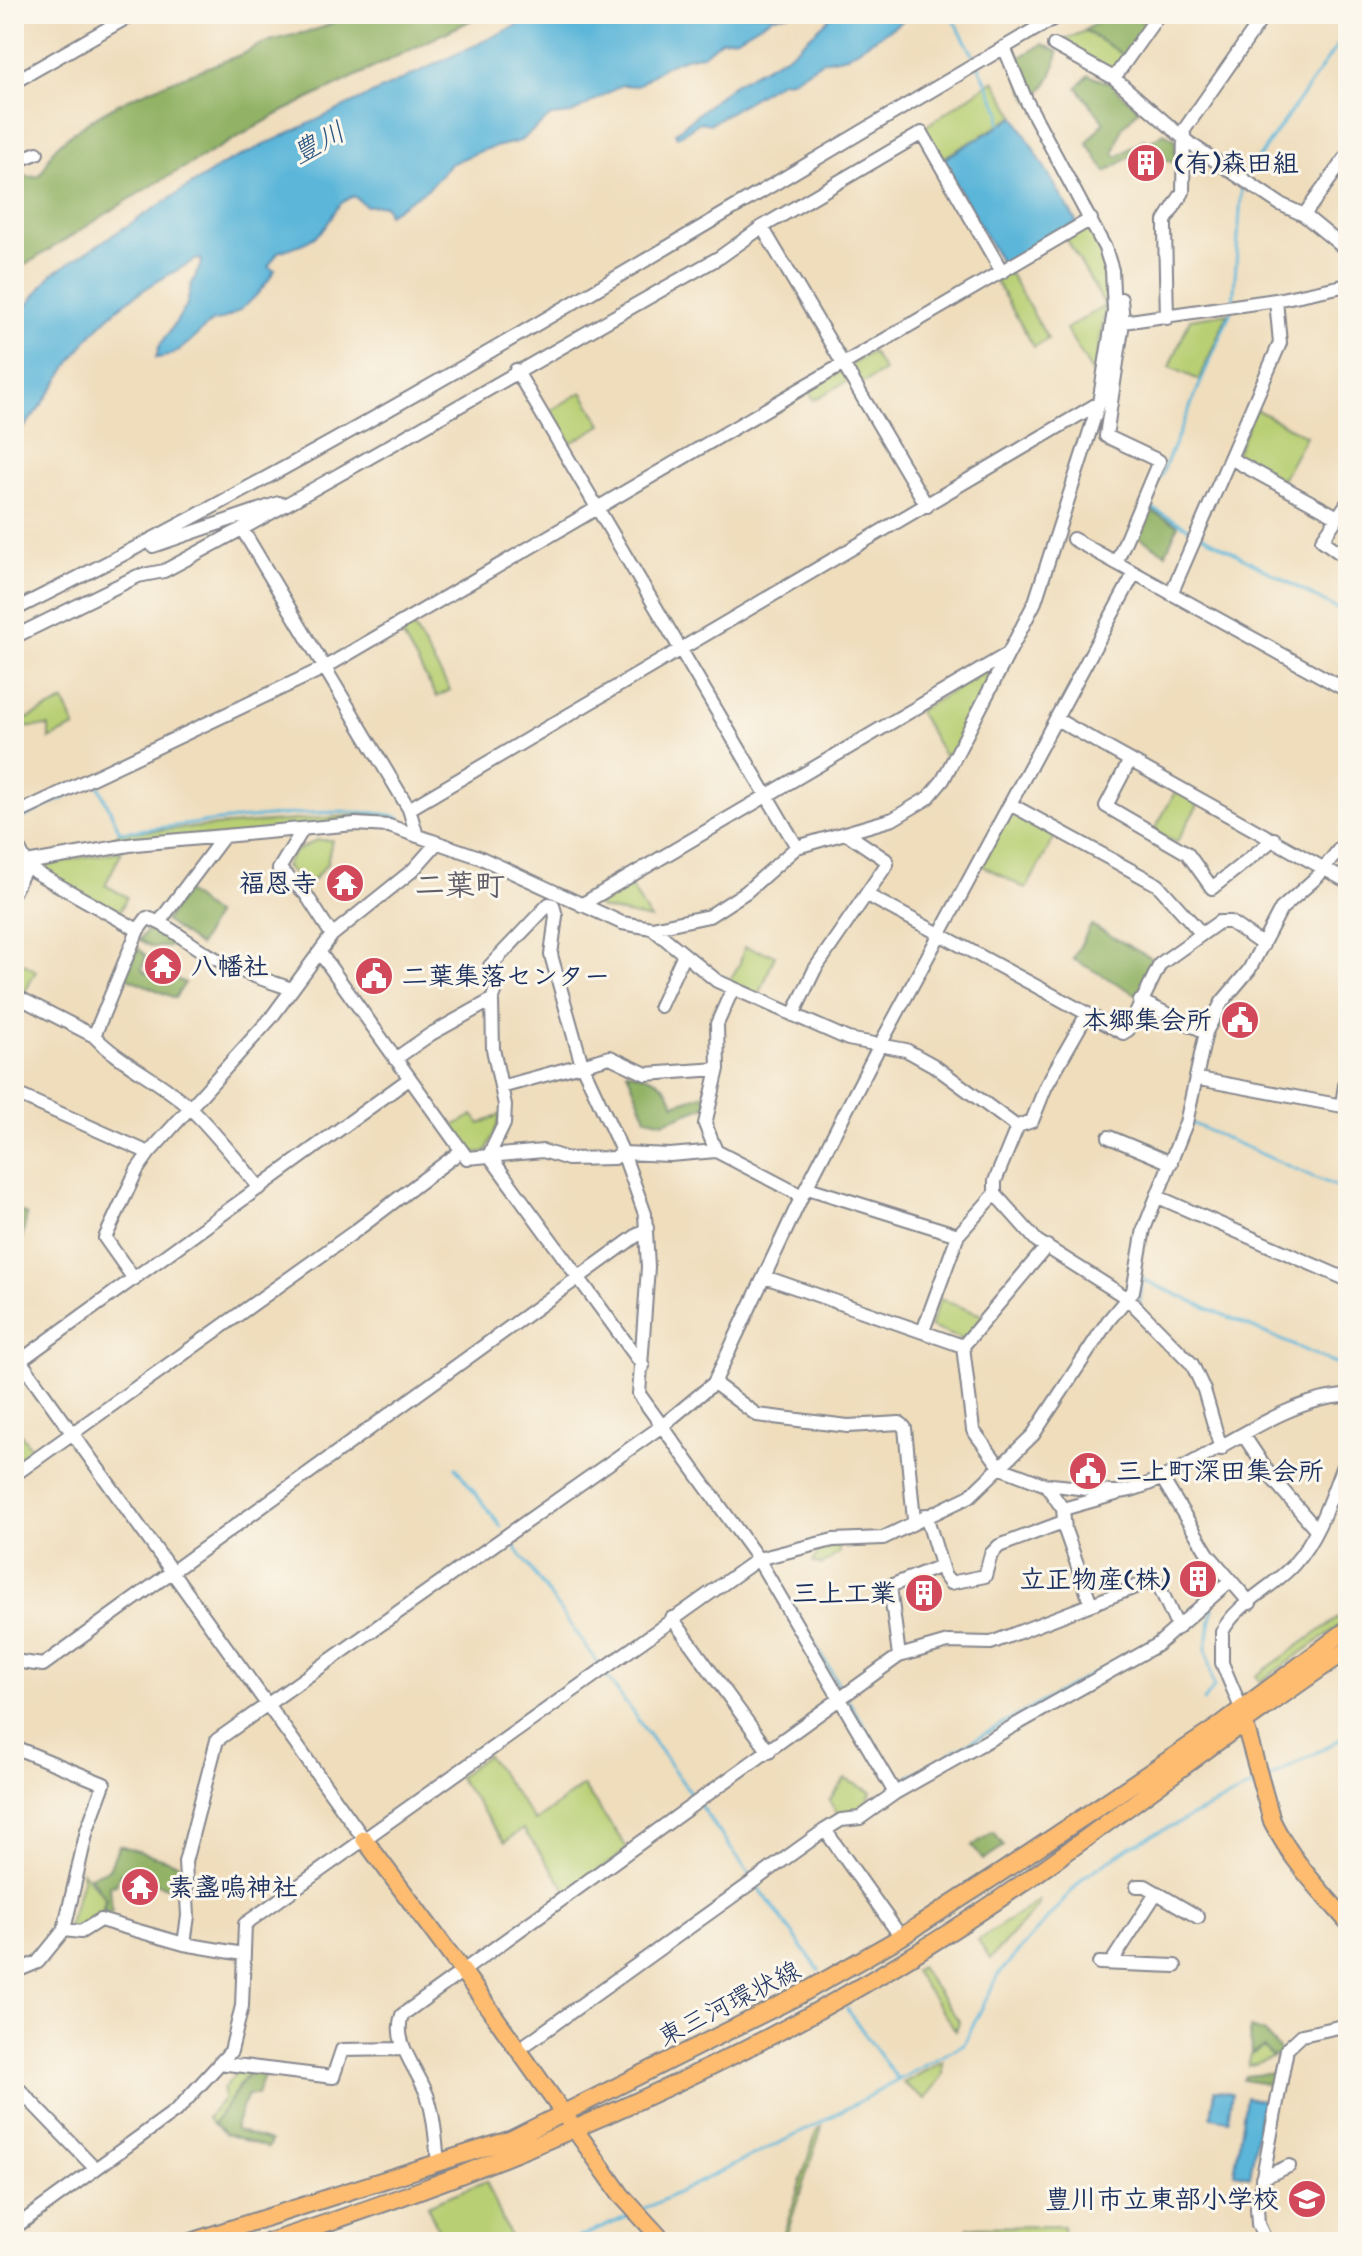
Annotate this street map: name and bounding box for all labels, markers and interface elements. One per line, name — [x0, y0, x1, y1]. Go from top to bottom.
water label: 豊川 — [286, 115, 353, 174]
building icon: (有)森田組 — [1125, 142, 1167, 184]
place label: (有)森田組 — [1174, 148, 1298, 182]
temple icon: 福恩寺 — [324, 862, 366, 904]
district label: 二葉町 — [415, 867, 505, 906]
place label: 福恩寺 — [239, 868, 317, 902]
temple icon: 八幡社 — [142, 945, 184, 987]
place label: 八幡社 — [191, 951, 269, 985]
public building icon: 二葉集落センター — [353, 955, 395, 997]
place label: 二葉集落センター — [402, 961, 610, 995]
public building icon: 本郷集会所 — [1219, 999, 1261, 1041]
place label: 本郷集会所 — [1082, 1005, 1212, 1039]
public building icon: 三上町深田集会所 — [1067, 1450, 1109, 1492]
place label: 三上町深田集会所 — [1116, 1456, 1324, 1490]
building icon: 立正物産(株) — [1177, 1558, 1219, 1600]
place label: 立正物産(株) — [1020, 1564, 1171, 1598]
building icon: 三上工業 — [903, 1572, 945, 1614]
place label: 三上工業 — [792, 1578, 896, 1612]
temple icon: 素盞嗚神社 — [119, 1866, 161, 1908]
place label: 素盞嗚神社 — [168, 1872, 298, 1906]
street label: 東三河環状線 — [653, 1954, 807, 2055]
school or university icon: 豊川市立東部小学校 — [1286, 2178, 1328, 2220]
place label: 豊川市立東部小学校 — [1045, 2184, 1279, 2218]

